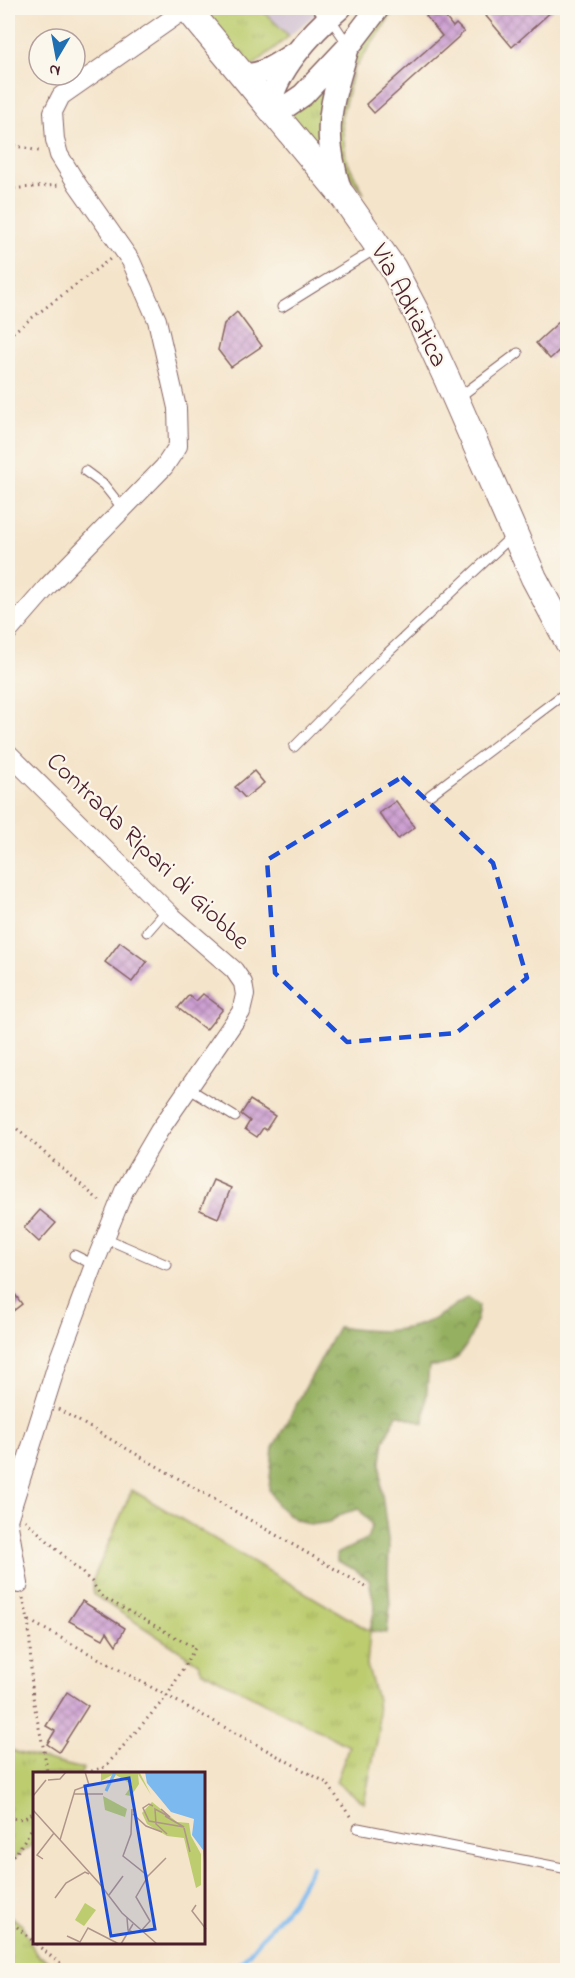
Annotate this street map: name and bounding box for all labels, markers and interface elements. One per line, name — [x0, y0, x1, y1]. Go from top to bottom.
north arrow — [27, 27, 87, 87]
text: N — [47, 57, 62, 83]
street label: Via Adriatica — [359, 237, 457, 375]
street label: Contrada Ripari di Giobbe — [36, 744, 258, 960]
inset map — [33, 1772, 206, 1945]

